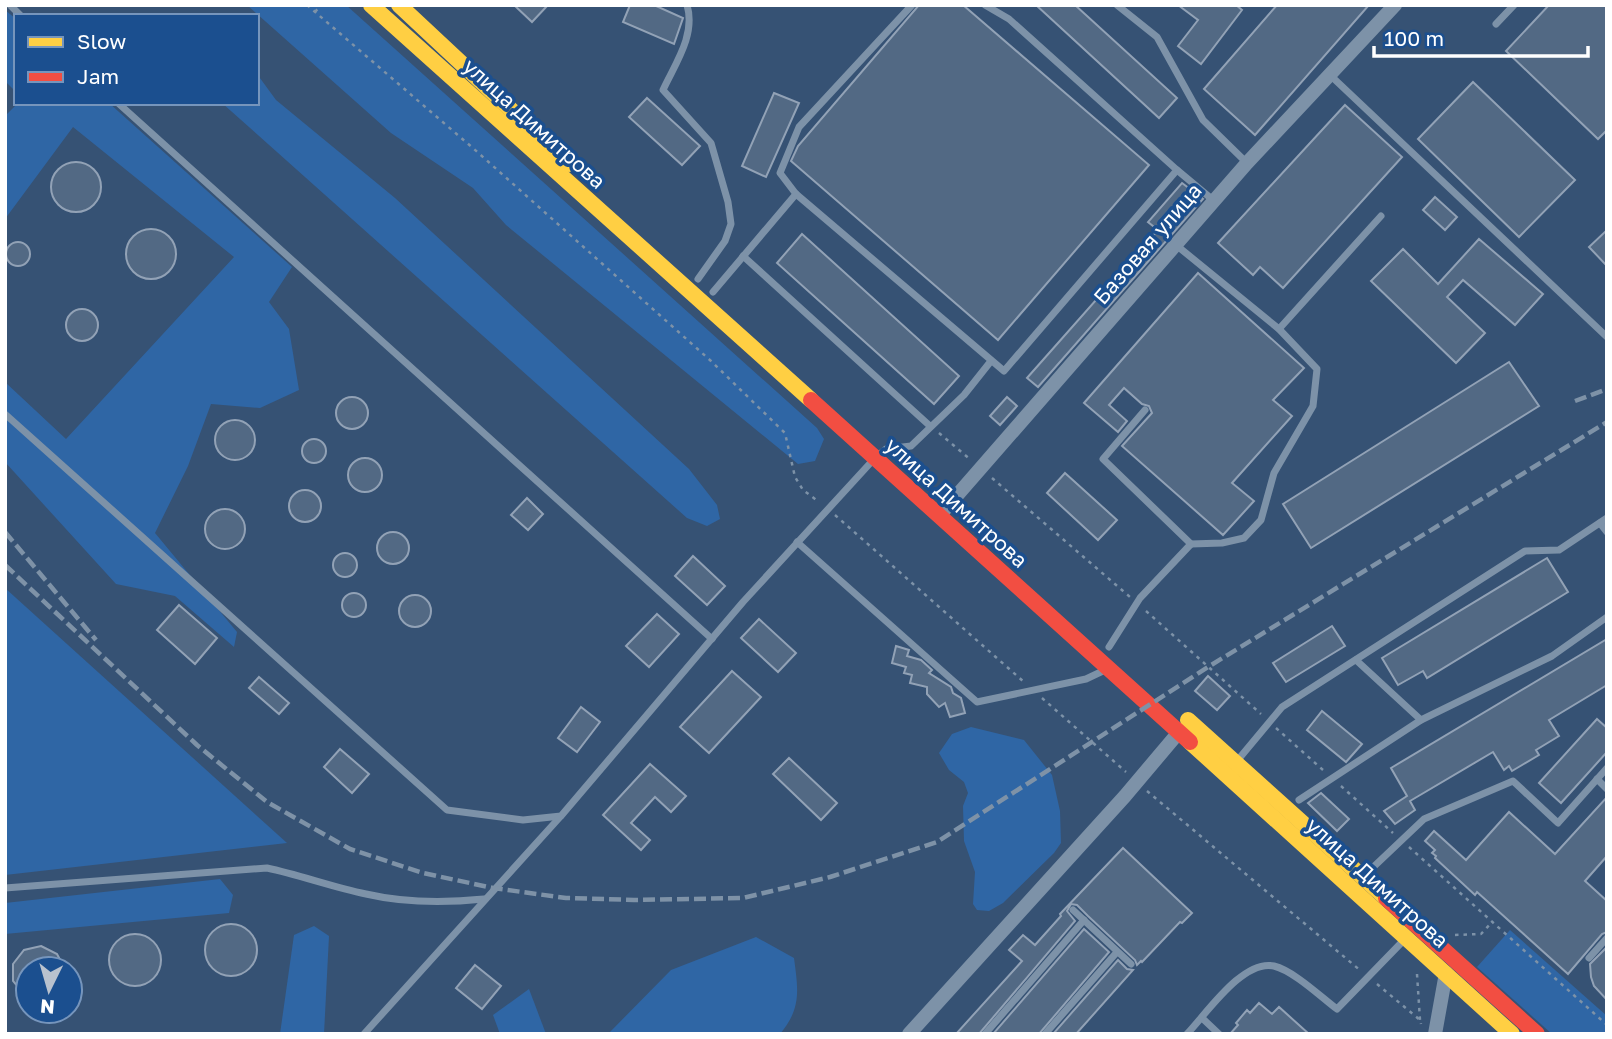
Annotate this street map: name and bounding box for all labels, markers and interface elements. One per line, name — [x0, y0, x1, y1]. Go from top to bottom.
legend — [14, 14, 259, 105]
scale bar — [1374, 14, 1588, 58]
text: 100 m — [1384, 25, 1444, 51]
text: Slow — [77, 28, 126, 54]
street label: улица Димитрова — [458, 53, 611, 194]
text: Jam — [77, 63, 119, 89]
street label: Базовая улица — [1088, 177, 1207, 309]
street label: улица Димитрова — [880, 432, 1033, 573]
street label: улица Димитрова — [1301, 812, 1454, 953]
north arrow — [14, 955, 84, 1025]
text: N — [39, 995, 56, 1020]

